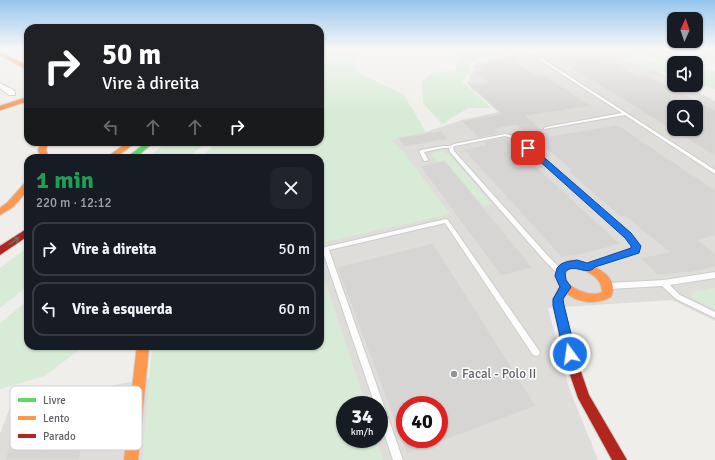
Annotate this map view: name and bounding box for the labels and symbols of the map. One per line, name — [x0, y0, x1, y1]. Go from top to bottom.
north arrow — [667, 12, 703, 48]
pin — [511, 131, 545, 165]
one-way arrow — [8, 237, 19, 245]
position arrow — [549, 333, 591, 375]
place label: Facal - Polo II — [462, 366, 536, 382]
marker: Facal - Polo II — [449, 369, 459, 379]
legend — [10, 386, 142, 450]
text: Livre — [43, 394, 66, 407]
speed limit sign: 40 — [396, 396, 448, 448]
text: Lento — [43, 412, 70, 425]
text: Parado — [43, 430, 76, 443]

